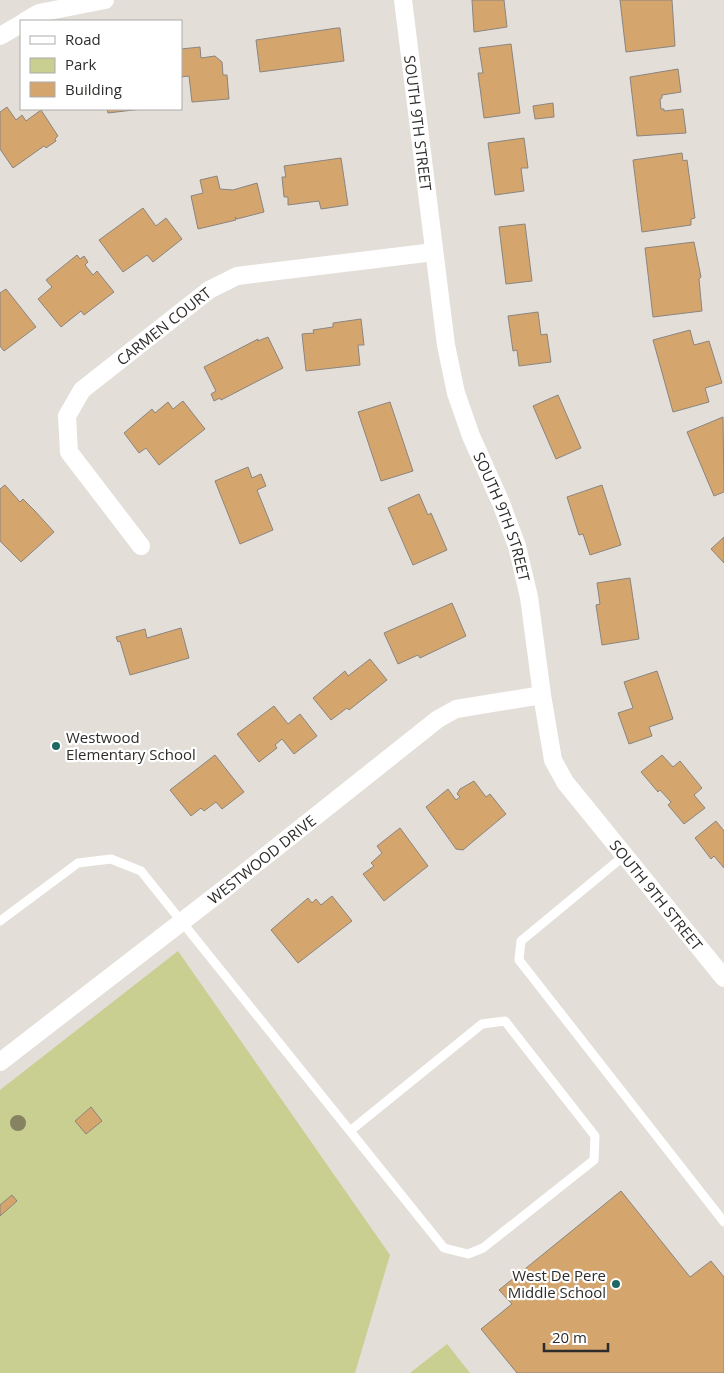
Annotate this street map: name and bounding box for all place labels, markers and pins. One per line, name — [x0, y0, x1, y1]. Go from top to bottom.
place label: Westwood Elementary School — [66, 727, 196, 764]
marker: Westwood Elementary School — [50, 740, 62, 752]
place label: West De Pere Middle School — [508, 1265, 606, 1302]
marker: West De Pere Middle School — [610, 1278, 622, 1290]

